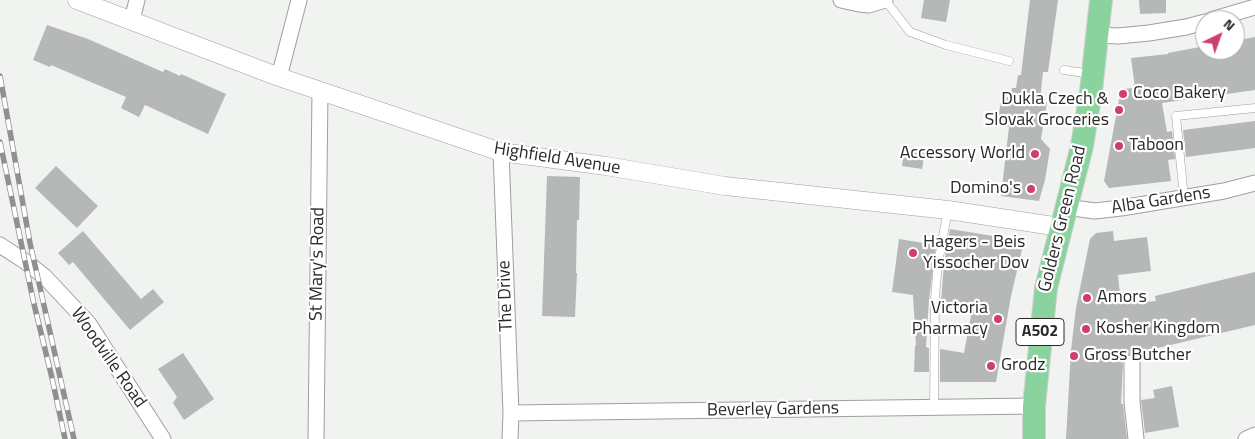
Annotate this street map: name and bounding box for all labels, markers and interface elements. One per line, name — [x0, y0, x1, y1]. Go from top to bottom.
north arrow — [1195, 10, 1245, 60]
text: N — [1219, 13, 1240, 35]
place label: Coco Bakery — [1133, 83, 1226, 105]
marker: Coco Bakery — [1117, 88, 1129, 100]
place label: Dukla Czech & Slovak Groceries — [985, 89, 1109, 132]
marker: Dukla Czech & Slovak Groceries — [1113, 104, 1125, 116]
place label: Taboon — [1129, 135, 1184, 157]
street label: Highfield Avenue — [492, 138, 622, 180]
marker: Taboon — [1113, 140, 1125, 152]
place label: Accessory World — [900, 143, 1025, 165]
street label: Golders Green Road — [1034, 144, 1092, 294]
marker: Accessory World — [1029, 148, 1041, 160]
place label: Domino's — [950, 178, 1021, 200]
marker: Domino's — [1025, 183, 1037, 195]
street label: Alba Gardens — [1110, 183, 1212, 219]
street label: St Mary's Road — [306, 207, 330, 321]
place label: Hagers - Beis Yissocher Dov — [923, 232, 1029, 274]
marker: Hagers - Beis Yissocher Dov — [907, 247, 919, 259]
street label: The Drive — [494, 260, 518, 332]
place label: Amors — [1097, 287, 1147, 309]
marker: Amors — [1081, 292, 1093, 304]
place label: Victoria Pharmacy — [912, 298, 988, 340]
street label: Woodville Road — [66, 304, 150, 412]
marker: Victoria Pharmacy — [992, 313, 1004, 325]
road number: A502 — [1016, 318, 1064, 346]
place label: Kosher Kingdom — [1096, 318, 1220, 340]
marker: Kosher Kingdom — [1080, 323, 1092, 335]
place label: Gross Butcher — [1084, 345, 1191, 367]
marker: Gross Butcher — [1068, 350, 1080, 362]
place label: Grodz — [1001, 355, 1045, 377]
marker: Grodz — [985, 360, 997, 372]
street label: Beverley Gardens — [707, 398, 839, 422]

